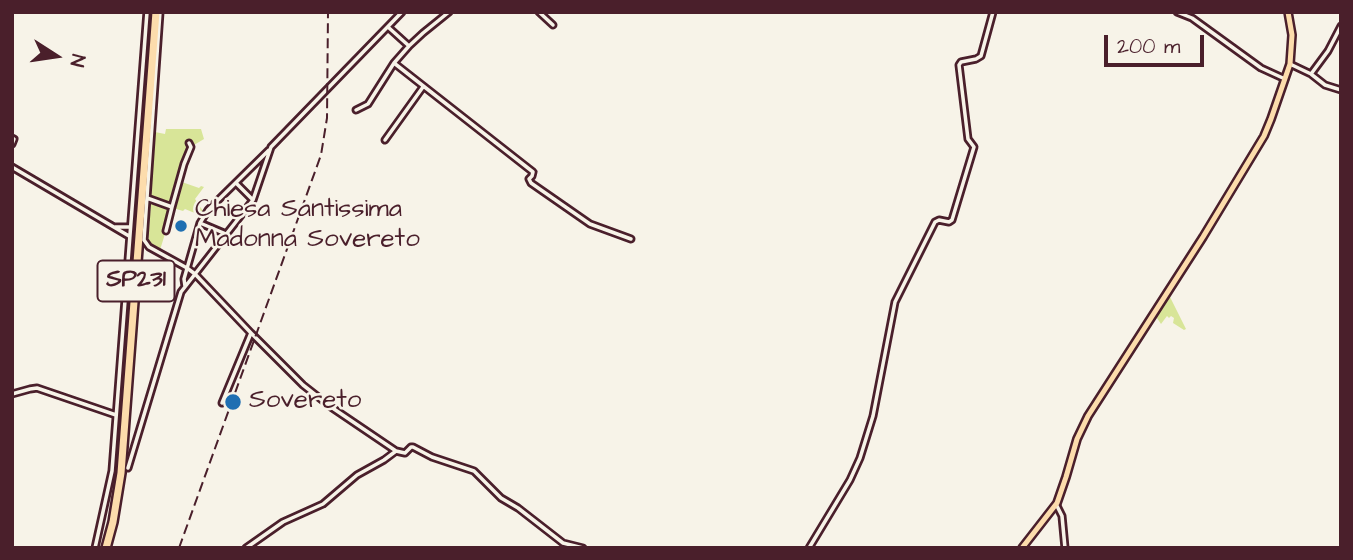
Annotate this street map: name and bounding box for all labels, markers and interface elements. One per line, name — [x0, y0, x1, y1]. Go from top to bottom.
north arrow — [21, 21, 91, 91]
scale bar — [1108, 21, 1208, 65]
text: 200 m — [1117, 32, 1180, 61]
text: N — [63, 52, 91, 69]
place label: Chiesa Santissima Madonna Sovereto — [195, 195, 420, 256]
marker: Chiesa Santissima Madonna Sovereto — [173, 218, 189, 234]
road number: SP231 — [97, 260, 174, 302]
place label: Sovereto — [249, 386, 361, 418]
marker: Sovereto — [223, 392, 243, 412]

